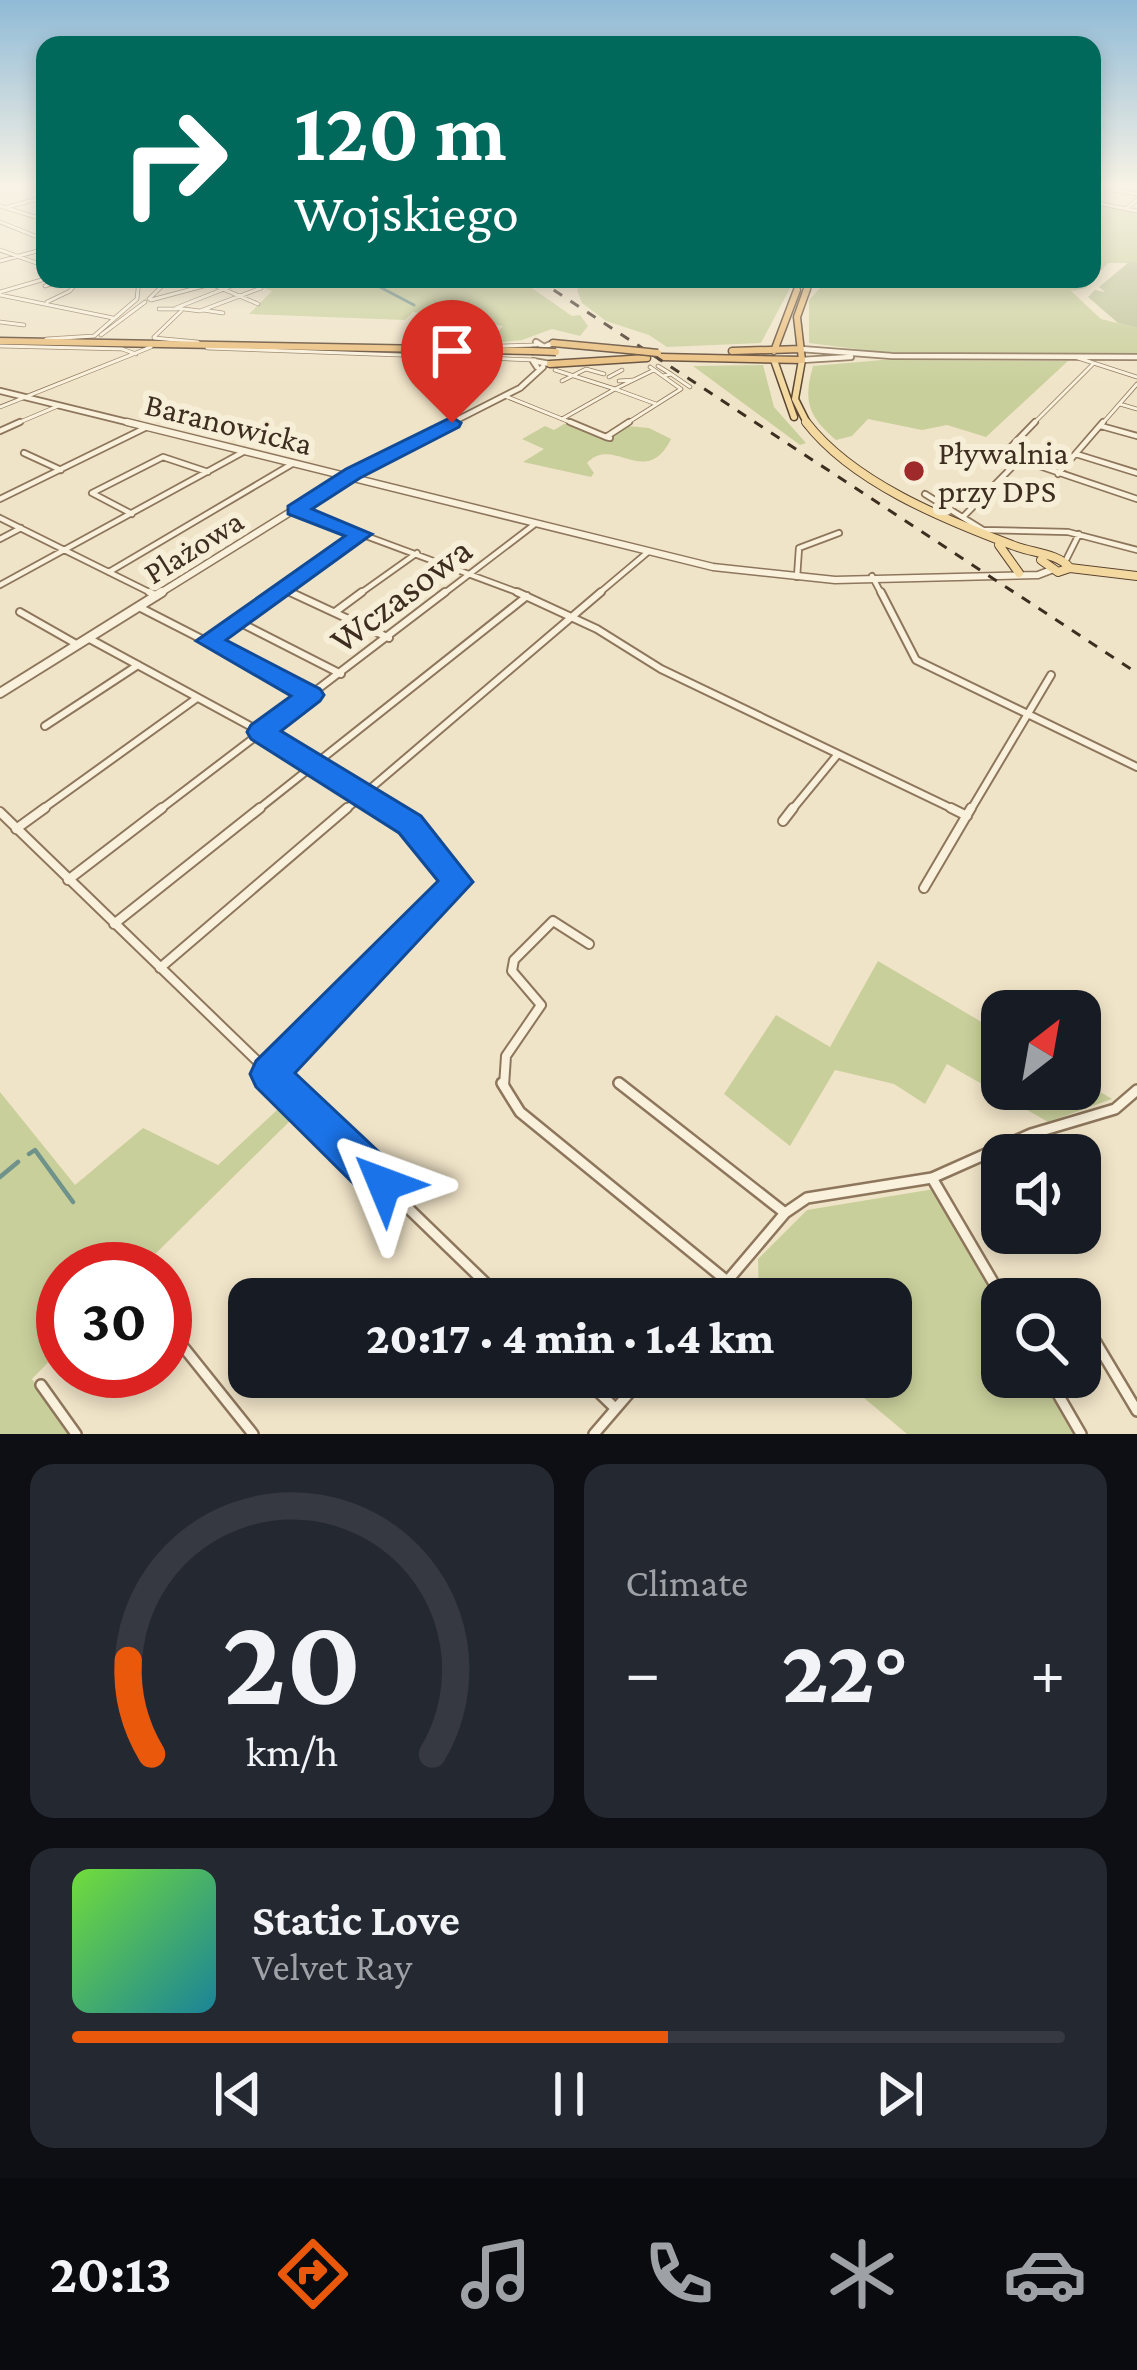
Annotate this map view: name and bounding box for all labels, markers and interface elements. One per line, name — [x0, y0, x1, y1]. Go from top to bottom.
icon: right — [96, 84, 252, 240]
text: 120 m — [294, 85, 507, 178]
text: Wojskiego — [294, 183, 519, 243]
pin — [401, 300, 503, 423]
icon: arrive — [419, 318, 485, 384]
street label: Baranowicka — [141, 385, 316, 462]
place label: Pływalnia przy DPS — [938, 434, 1069, 509]
marker: Pływalnia przy DPS — [901, 458, 927, 484]
street label: Plażowa — [137, 502, 250, 591]
street label: Wczasowa — [321, 527, 480, 662]
north arrow — [981, 990, 1101, 1110]
map controls — [981, 990, 1101, 1398]
position arrow — [321, 1121, 447, 1247]
button: sound — [981, 1134, 1101, 1254]
speed limit sign: 30 — [36, 1242, 192, 1398]
button: search — [981, 1278, 1101, 1398]
text: 20:17 · 4 min · 1.4 km — [366, 1313, 774, 1363]
text: Climate — [626, 1561, 748, 1604]
text: 20 — [222, 1591, 361, 1730]
text: 22° — [782, 1621, 909, 1721]
text: − — [626, 1635, 660, 1708]
text: + — [1030, 1635, 1065, 1708]
text: km/h — [246, 1728, 338, 1775]
text: Static Love — [252, 1895, 460, 1945]
text: Velvet Ray — [252, 1945, 412, 1988]
icon: previous — [205, 2061, 271, 2127]
icon: pause — [536, 2061, 602, 2127]
icon: next — [867, 2061, 933, 2127]
icon: directions — [271, 2232, 355, 2316]
icon: music — [454, 2232, 538, 2316]
icon: phone — [637, 2232, 721, 2316]
icon: climate — [820, 2232, 904, 2316]
icon: car — [1003, 2232, 1087, 2316]
text: 20:13 — [50, 2244, 172, 2304]

